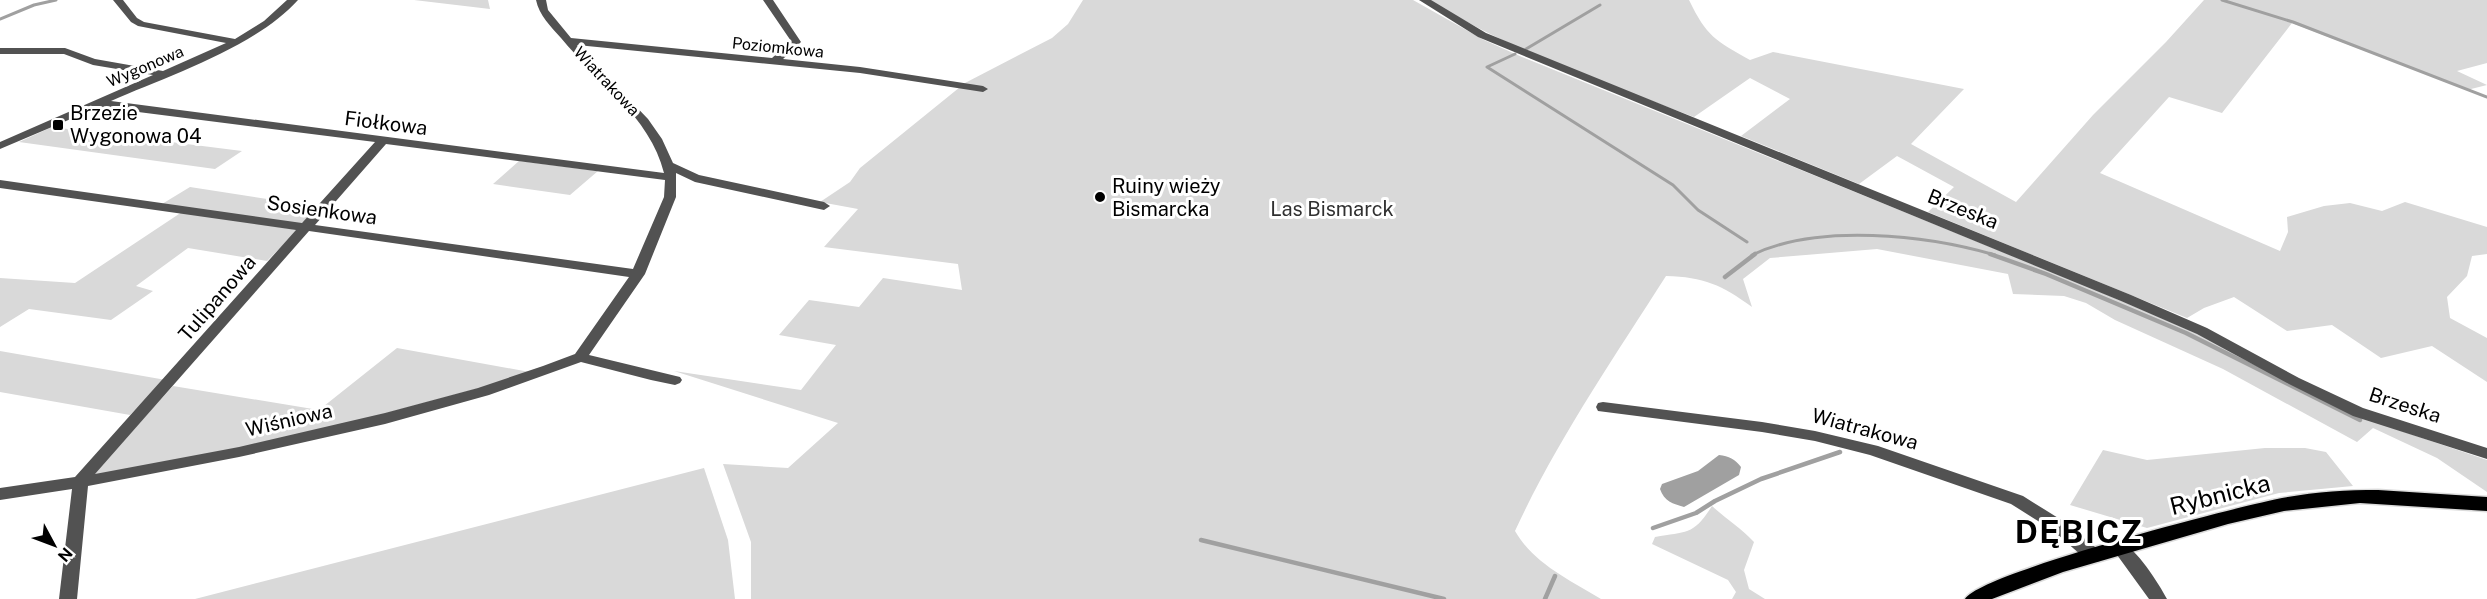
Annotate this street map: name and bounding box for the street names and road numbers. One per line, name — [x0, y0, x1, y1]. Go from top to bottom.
street label: Poziomkowa — [731, 33, 825, 62]
street label: Wygonowa — [104, 42, 186, 91]
street label: Wiatrakowa — [570, 43, 643, 120]
street label: Fiołkowa — [343, 106, 429, 140]
street label: Brzeska — [1924, 184, 2002, 234]
street label: Sosienkowa — [265, 190, 379, 230]
street label: Tulipanowa — [173, 250, 261, 346]
street label: Brzeska — [2366, 382, 2444, 428]
street label: Wiśniowa — [243, 398, 335, 442]
street label: Wiatrakowa — [1809, 403, 1921, 455]
street label: Rybnicka — [2167, 468, 2273, 520]

